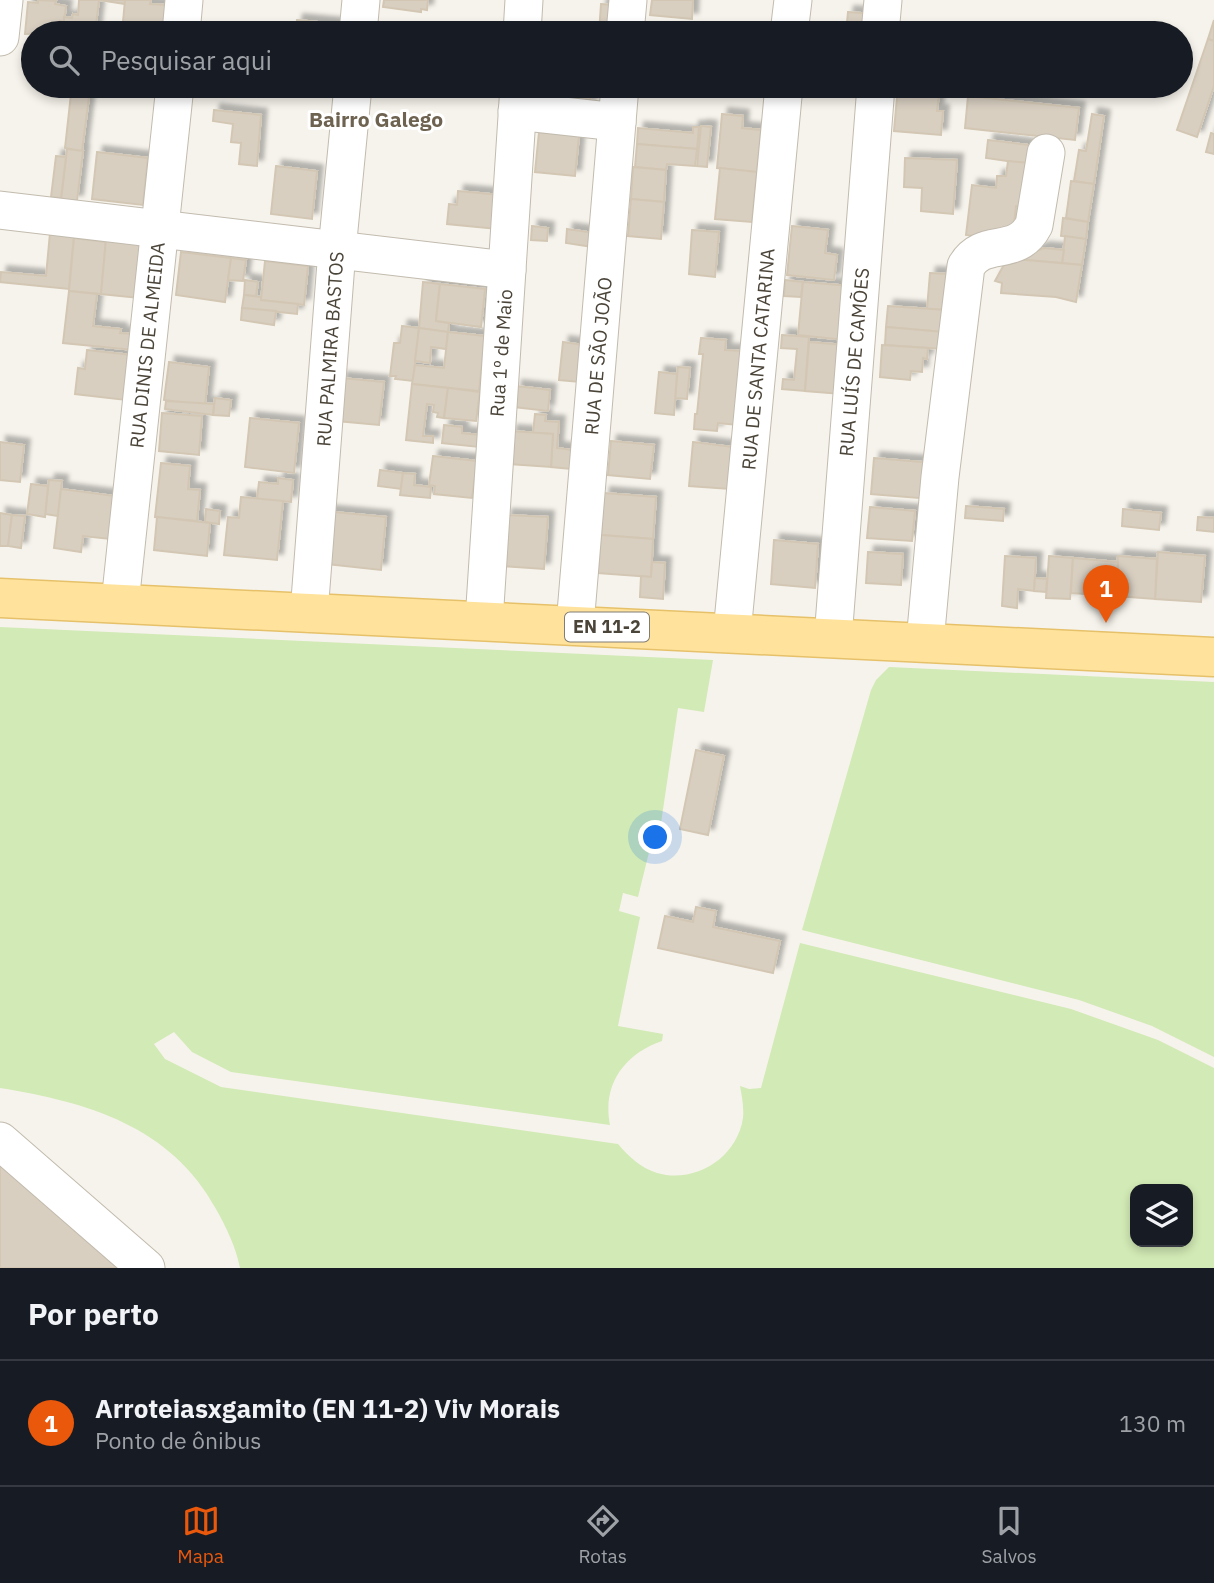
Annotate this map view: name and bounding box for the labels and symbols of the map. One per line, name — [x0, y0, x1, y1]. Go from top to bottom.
district label: Bairro Galego — [309, 105, 443, 133]
street label: RUA DINIS DE ALMEIDA — [124, 241, 170, 449]
street label: RUA DE SANTA CATARINA — [736, 247, 780, 471]
street label: RUA PALMIRA BASTOS — [311, 251, 349, 447]
street label: RUA LUÍS DE CAMÕES — [834, 267, 874, 457]
street label: RUA DE SÃO JOÃO — [579, 276, 617, 436]
street label: Rua 1º de Maio — [485, 288, 517, 418]
pin: 1 — [1083, 565, 1129, 623]
road number: EN 11-2 — [565, 612, 649, 642]
your location — [638, 820, 672, 854]

